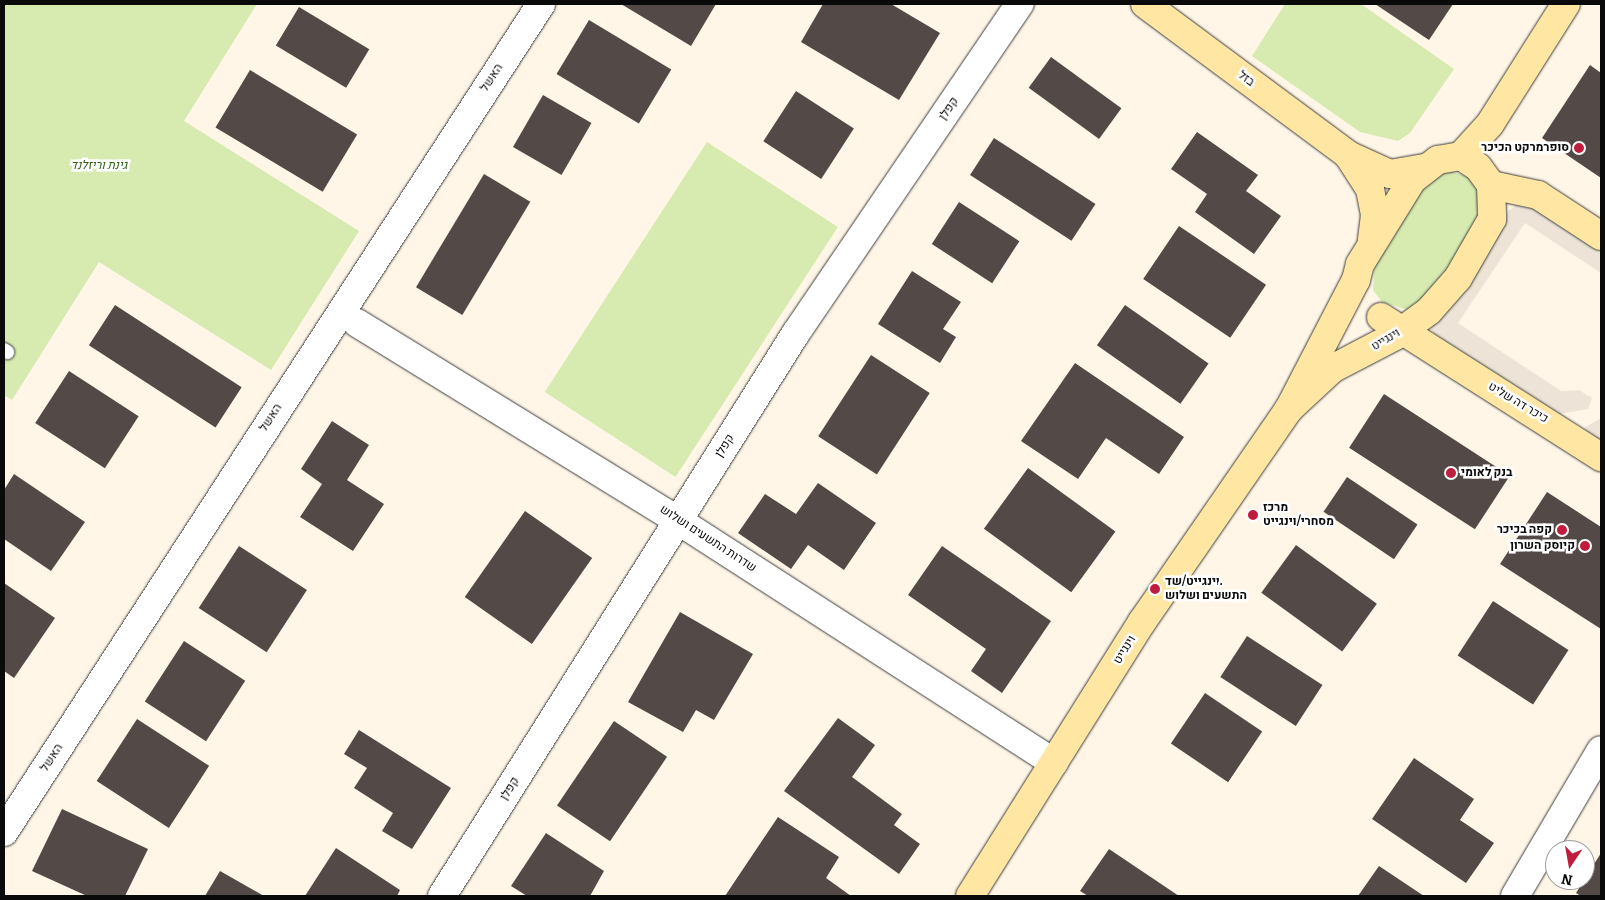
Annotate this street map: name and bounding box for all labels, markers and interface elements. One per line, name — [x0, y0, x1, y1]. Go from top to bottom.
street label: האשל — [478, 61, 506, 95]
street label: בזל — [1235, 68, 1257, 90]
street label: קפלן — [936, 95, 962, 123]
place label: סופרמרקט הכיכר — [1481, 141, 1569, 155]
marker: סופרמרקט הכיכר — [1573, 142, 1585, 154]
park label: גינת וריזלנד — [71, 159, 127, 173]
street label: וינגייט — [1369, 326, 1403, 354]
street label: כיכר דה שליט — [1485, 380, 1551, 426]
street label: האשל — [257, 401, 285, 435]
street label: קפלן — [712, 432, 738, 460]
place label: בנק לאומי — [1461, 466, 1513, 480]
marker: בנק לאומי — [1445, 467, 1457, 479]
place label: מרכז מסחרי/וינגייט — [1263, 501, 1334, 529]
street label: שדרות התשעים ושלוש — [657, 502, 759, 576]
marker: מרכז מסחרי/וינגייט — [1247, 509, 1259, 521]
place label: קפה בכיכר — [1497, 523, 1552, 537]
marker: קפה בכיכר — [1556, 524, 1568, 536]
place label: קיוסק השרון — [1510, 539, 1575, 553]
marker: קיוסק השרון — [1579, 540, 1591, 552]
place label: וינגייט/שד. התשעים ושלוש — [1165, 575, 1247, 603]
marker: וינגייט/שד. התשעים ושלוש — [1149, 583, 1161, 595]
street label: וינגייט — [1111, 633, 1139, 667]
street label: האשל — [38, 741, 66, 775]
street label: קפלן — [497, 775, 523, 803]
north arrow — [1545, 840, 1595, 890]
text: N — [1560, 870, 1574, 889]

